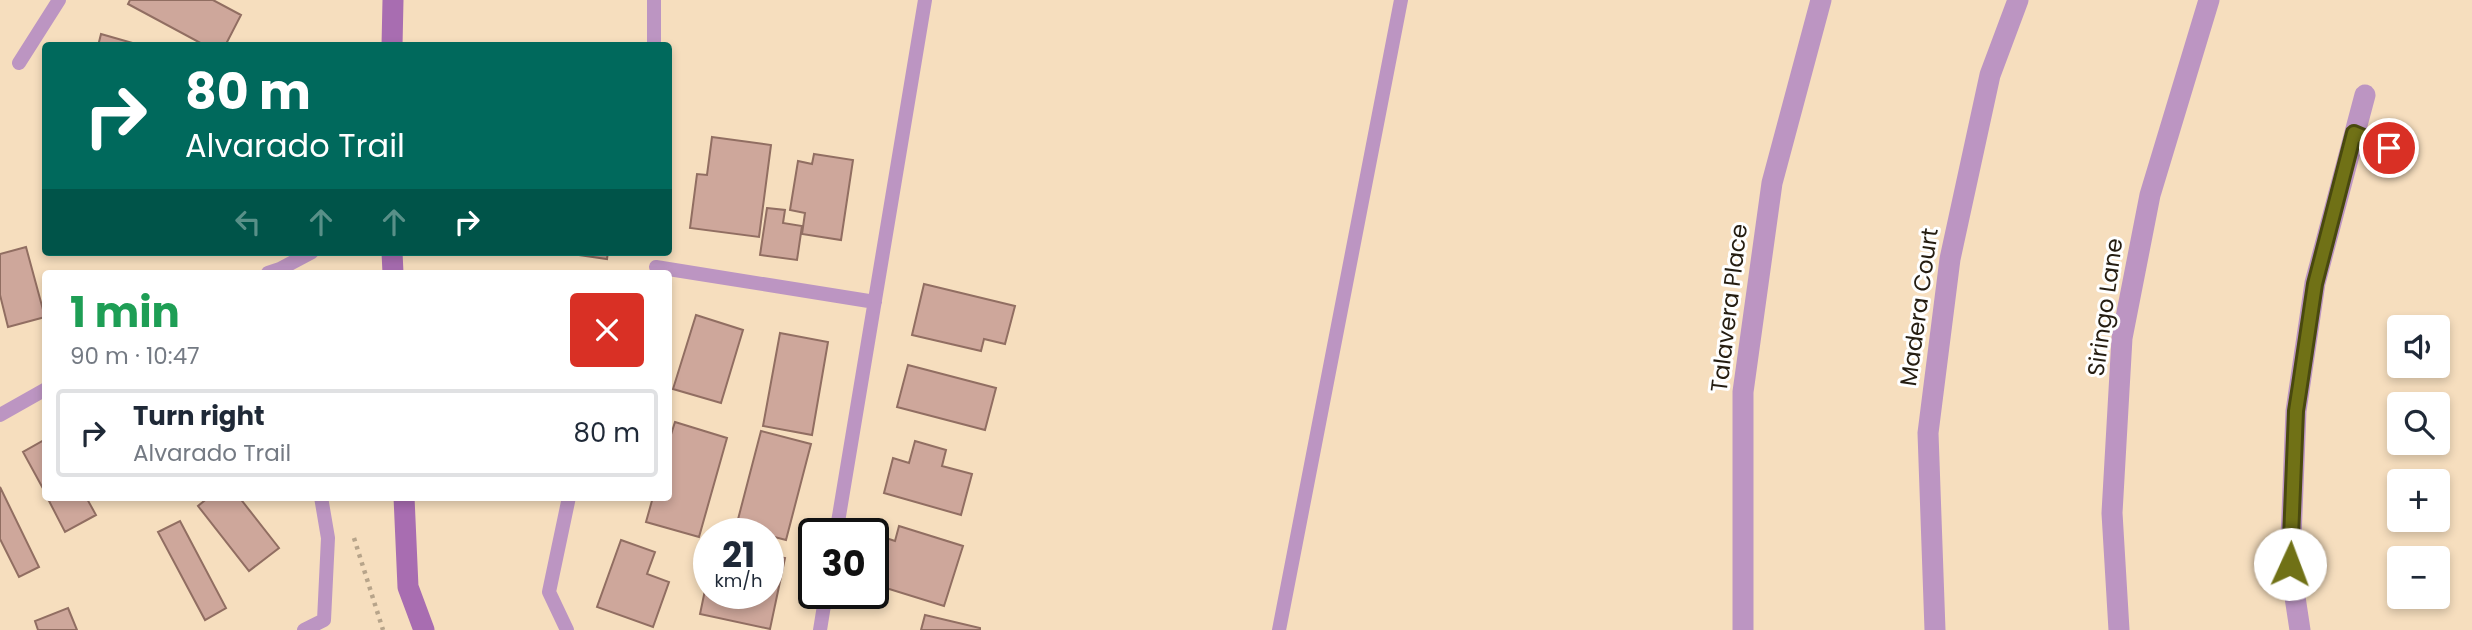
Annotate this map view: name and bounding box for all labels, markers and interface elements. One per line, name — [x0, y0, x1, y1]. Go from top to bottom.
text: 80 m — [185, 58, 311, 126]
icon: right — [70, 70, 161, 161]
pin — [2359, 118, 2419, 178]
text: Alvarado Trail — [185, 123, 405, 168]
icon: arrive — [2370, 129, 2408, 167]
icon: left — [229, 203, 267, 241]
icon: ahead — [302, 203, 340, 241]
icon: ahead — [375, 203, 413, 241]
icon: right — [448, 203, 486, 241]
street label: Talavera Place — [1703, 222, 1755, 394]
street label: Madera Court — [1892, 226, 1946, 388]
street label: Siringo Lane — [2079, 236, 2131, 378]
text: 1 min — [70, 283, 180, 342]
button: close — [570, 293, 644, 367]
map controls — [2387, 315, 2450, 609]
button: sound — [2387, 315, 2450, 378]
text: 90 m · 10:47 — [70, 340, 200, 372]
button: search — [2387, 392, 2450, 455]
text: Turn right — [133, 398, 265, 434]
icon: right — [74, 414, 112, 452]
text: 80 m — [574, 415, 640, 451]
text: Alvarado Trail — [133, 437, 291, 469]
button: + — [2387, 469, 2450, 532]
speed limit sign: 30 — [798, 518, 889, 609]
position arrow — [2253, 527, 2327, 601]
text: 21 — [722, 530, 755, 579]
button: − — [2387, 546, 2450, 609]
text: km/h — [715, 568, 762, 593]

